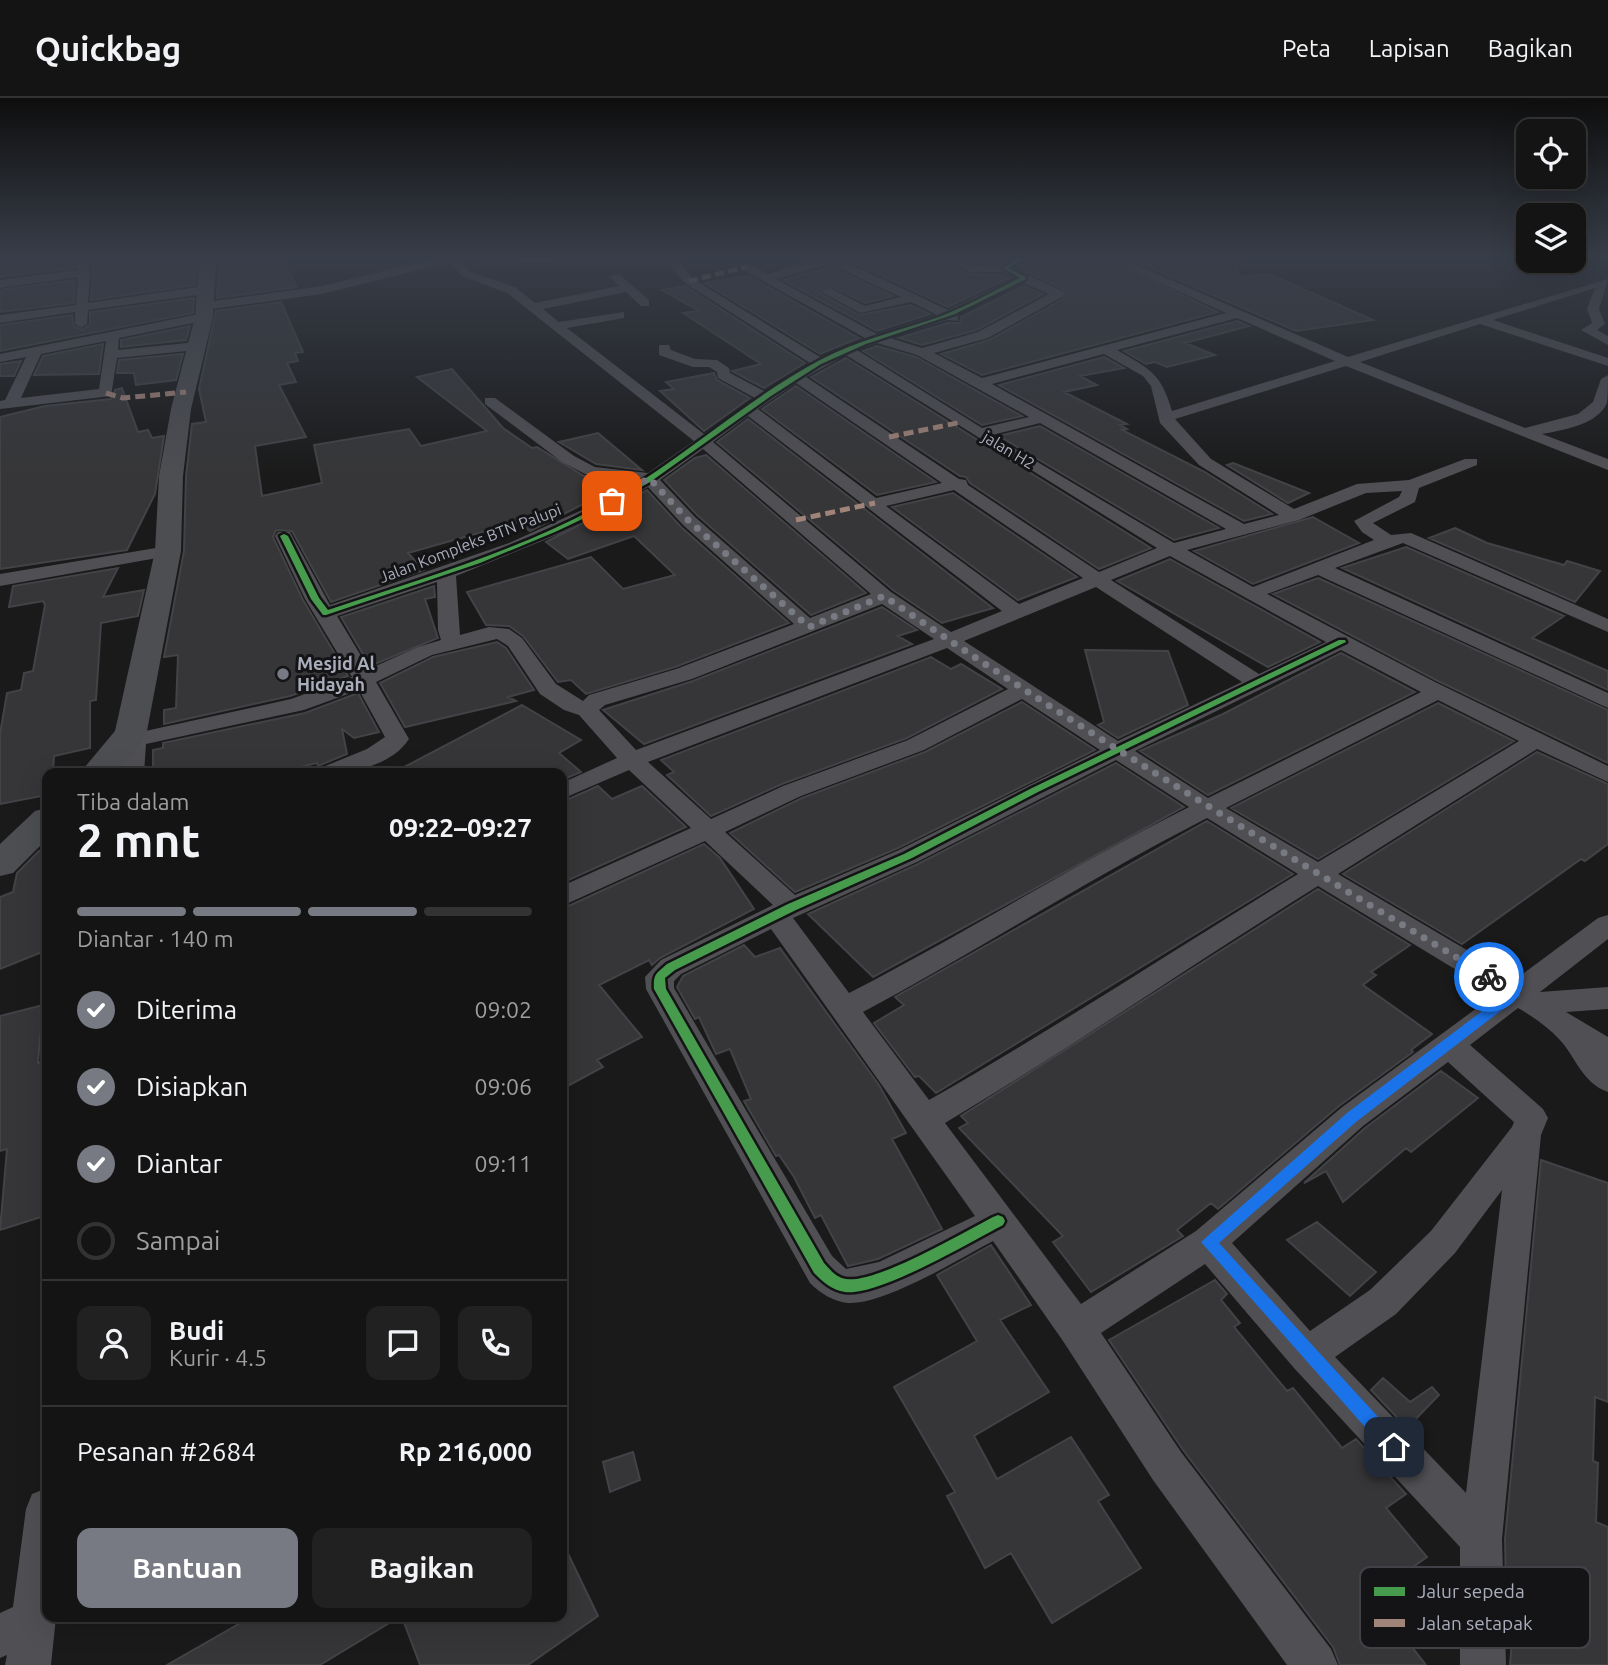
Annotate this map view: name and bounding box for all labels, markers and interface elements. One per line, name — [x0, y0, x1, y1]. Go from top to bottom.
text: Quickbag — [35, 30, 181, 67]
text: Peta — [1282, 35, 1331, 62]
text: Lapisan — [1369, 35, 1450, 62]
text: Bagikan — [1488, 35, 1573, 62]
map controls — [1516, 119, 1586, 273]
button: locate — [1516, 119, 1586, 189]
button: layers — [1516, 203, 1586, 273]
street label: jalan H2 — [978, 426, 1038, 473]
pin — [582, 471, 642, 531]
icon: bag — [593, 482, 631, 520]
street label: Jalan Kompleks BTN Palupi — [376, 500, 564, 586]
place label: Mesjid Al Hidayah — [297, 653, 376, 694]
marker: Mesjid Al Hidayah — [275, 666, 291, 682]
text: Tiba dalam — [77, 789, 189, 814]
text: 09:22–09:27 — [389, 813, 532, 842]
text: 2 mnt — [77, 814, 200, 866]
text: Diantar · 140 m — [77, 926, 234, 951]
courier — [1454, 942, 1524, 1012]
icon: bike — [1470, 958, 1508, 996]
icon: check — [77, 991, 115, 1029]
text: Diterima — [136, 995, 237, 1024]
text: 09:02 — [474, 997, 532, 1022]
icon: check — [77, 1068, 115, 1106]
text: Disiapkan — [136, 1072, 248, 1101]
text: 09:06 — [474, 1074, 532, 1099]
icon: check — [77, 1145, 115, 1183]
text: Diantar — [136, 1149, 222, 1178]
text: 09:11 — [474, 1151, 532, 1176]
text: Sampai — [136, 1226, 220, 1255]
button: person — [77, 1306, 151, 1380]
button: chat — [366, 1306, 440, 1380]
button: phone — [458, 1306, 532, 1380]
text: Budi — [169, 1316, 224, 1345]
text: Kurir · 4.5 — [169, 1345, 267, 1370]
pin — [1364, 1417, 1424, 1477]
icon: home — [1375, 1428, 1413, 1466]
text: Pesanan #2684 — [77, 1437, 256, 1466]
text: Rp 216,000 — [399, 1437, 532, 1466]
button: Bantuan — [77, 1528, 298, 1608]
button: Bagikan — [312, 1528, 532, 1608]
legend — [1360, 1567, 1590, 1648]
text: Jalur sepeda — [1417, 1580, 1525, 1602]
text: Jalan setapak — [1417, 1612, 1533, 1634]

